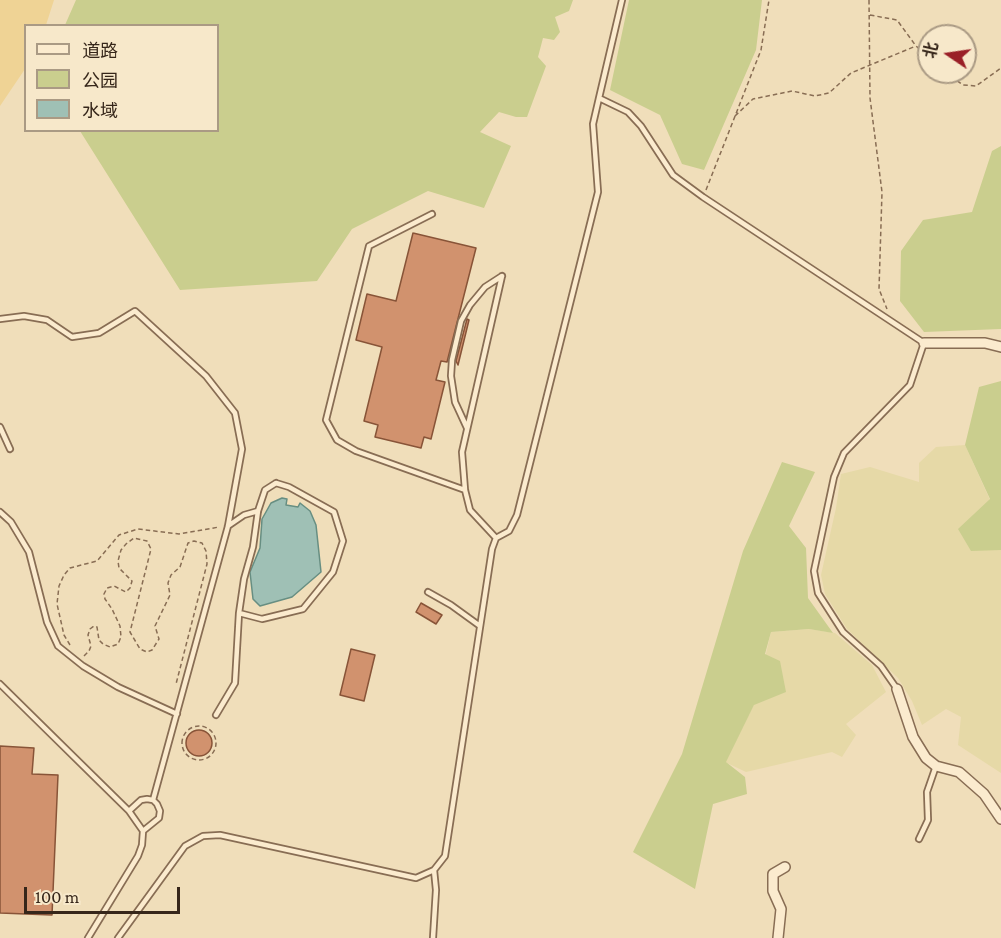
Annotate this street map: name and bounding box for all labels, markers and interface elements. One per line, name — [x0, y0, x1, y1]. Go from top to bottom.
legend — [24, 24, 219, 132]
north arrow — [917, 24, 977, 84]
text: 道路 — [82, 41, 118, 61]
text: 北 — [921, 41, 941, 60]
text: 公园 — [82, 71, 118, 91]
text: 水域 — [82, 101, 118, 121]
scale bar — [27, 875, 183, 913]
text: 100 m — [35, 887, 79, 907]

